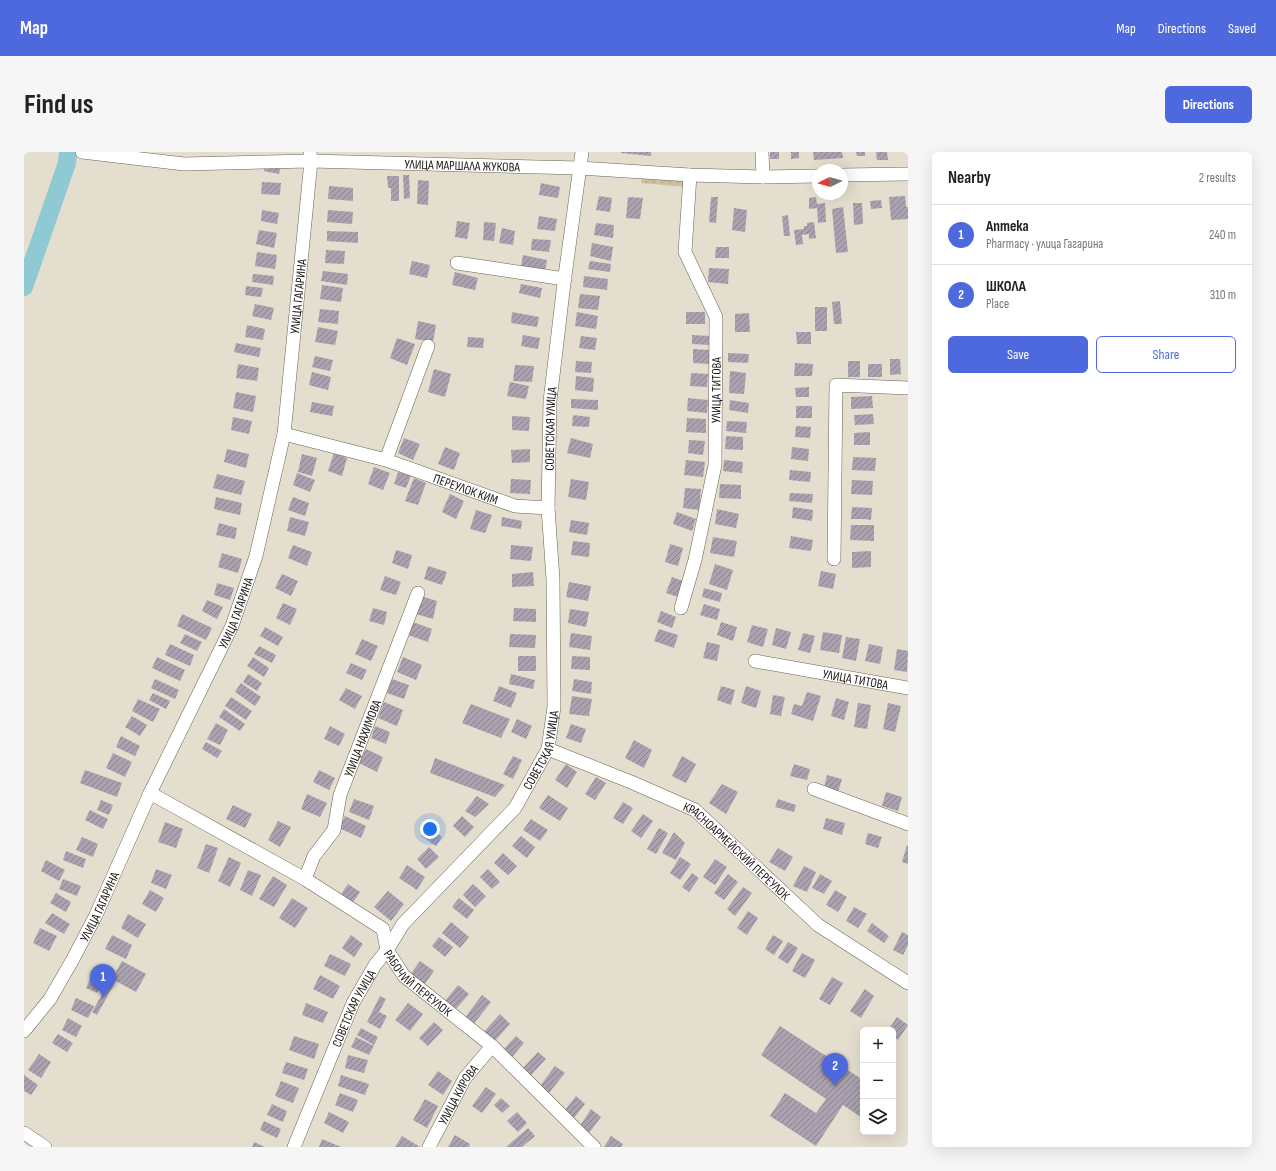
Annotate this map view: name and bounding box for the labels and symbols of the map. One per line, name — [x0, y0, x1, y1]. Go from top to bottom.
street label: УЛИЦА МАРШАЛА ЖУКОВА — [404, 156, 521, 175]
north arrow — [812, 164, 848, 200]
street label: УЛИЦА ГАГАРИНА — [287, 258, 310, 335]
street label: УЛИЦА ТИТОВА — [708, 357, 725, 423]
street label: СОВЕТСКАЯ УЛИЦА — [542, 386, 561, 471]
street label: ПЕРЕУЛОК КИМ — [431, 471, 500, 508]
street label: УЛИЦА ГАГАРИНА — [215, 575, 257, 652]
street label: УЛИЦА ТИТОВА — [821, 666, 890, 693]
street label: УЛИЦА НАХИМОВА — [341, 697, 385, 779]
street label: СОВЕТСКАЯ УЛИЦА — [520, 709, 562, 793]
street label: КРАСНОАРМЕЙСКИЙ ПЕРЕУЛОК — [681, 799, 793, 904]
your location — [420, 819, 440, 839]
street label: УЛИЦА ГАГАРИНА — [77, 869, 123, 945]
street label: РАБОЧИЙ ПЕРЕУЛОК — [380, 947, 455, 1020]
pin: 1 — [90, 964, 116, 997]
street label: СОВЕТСКАЯ УЛИЦА — [329, 967, 380, 1050]
pin: 2 — [822, 1053, 848, 1086]
street label: УЛИЦА КИРОВА — [435, 1061, 482, 1128]

